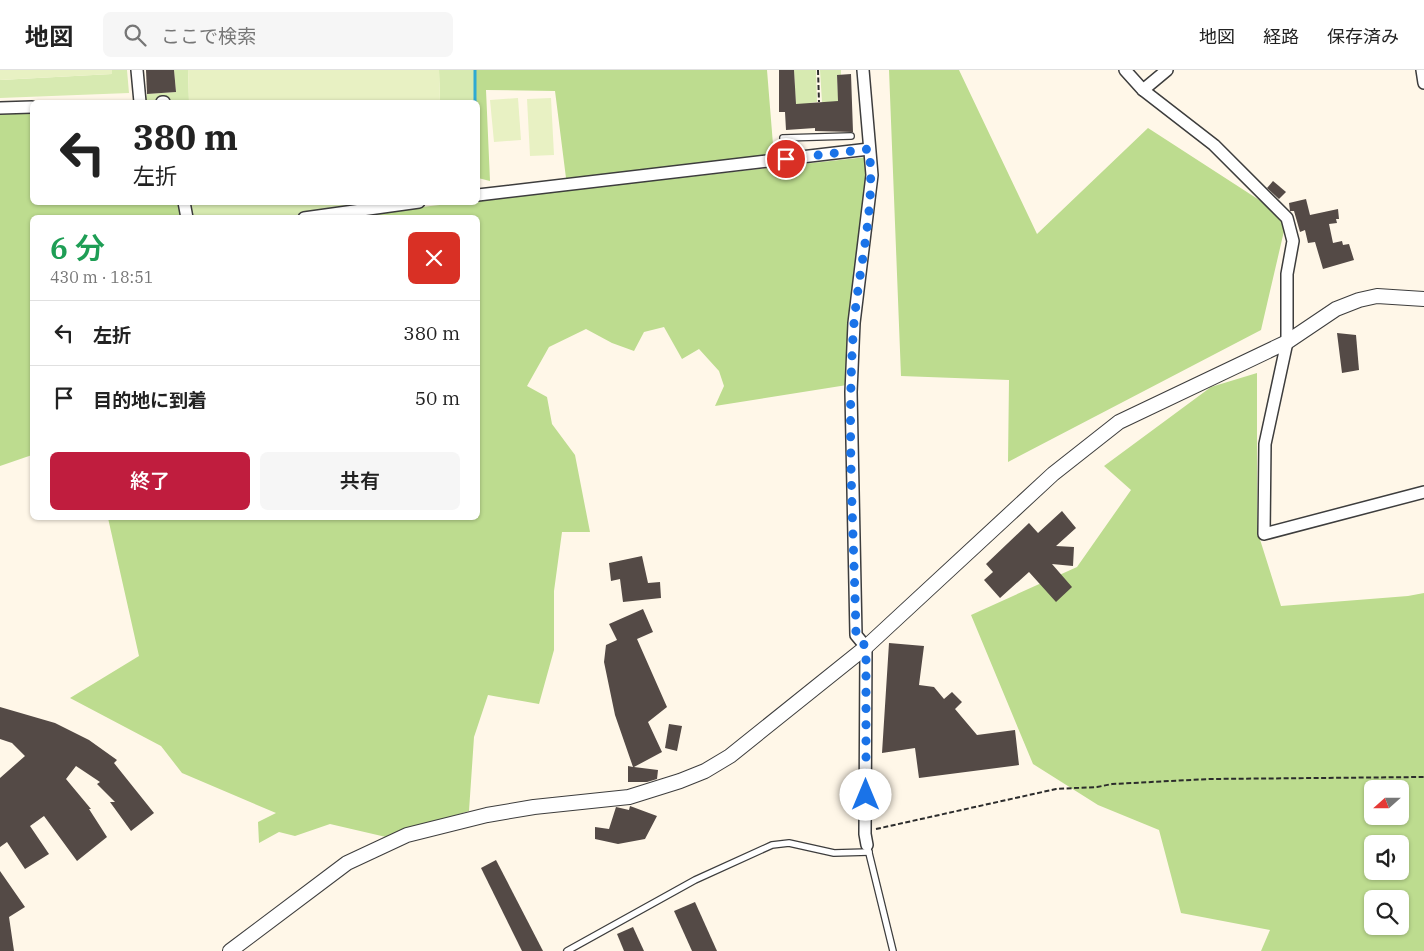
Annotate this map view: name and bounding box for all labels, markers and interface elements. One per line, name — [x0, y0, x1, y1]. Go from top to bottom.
search box — [103, 12, 453, 57]
text: 地図 — [25, 20, 73, 52]
icon: search — [121, 21, 149, 49]
text: ここで検索 — [161, 24, 256, 48]
text: 地図 — [1199, 25, 1235, 48]
text: 経路 — [1263, 25, 1299, 48]
text: 保存済み — [1327, 25, 1399, 48]
text: 380 m — [133, 114, 238, 160]
icon: left — [50, 120, 115, 185]
pin — [765, 138, 807, 180]
icon: arrive — [772, 145, 800, 173]
text: 左折 — [133, 161, 177, 190]
text: 6 分 — [50, 228, 105, 267]
button: close — [408, 232, 460, 284]
text: 430 m · 18:51 — [50, 267, 153, 287]
icon: left — [50, 319, 78, 347]
text: 380 m — [403, 321, 460, 345]
text: 左折 — [93, 323, 131, 347]
icon: arrive — [50, 384, 78, 412]
text: 50 m — [415, 386, 460, 410]
text: 目的地に到着 — [93, 388, 207, 412]
button: 終了 — [50, 452, 250, 510]
button: 共有 — [260, 452, 460, 510]
position arrow — [839, 768, 891, 820]
north arrow — [1364, 780, 1409, 825]
map controls — [1364, 780, 1409, 935]
button: sound — [1364, 835, 1409, 880]
button: search — [1364, 890, 1409, 935]

